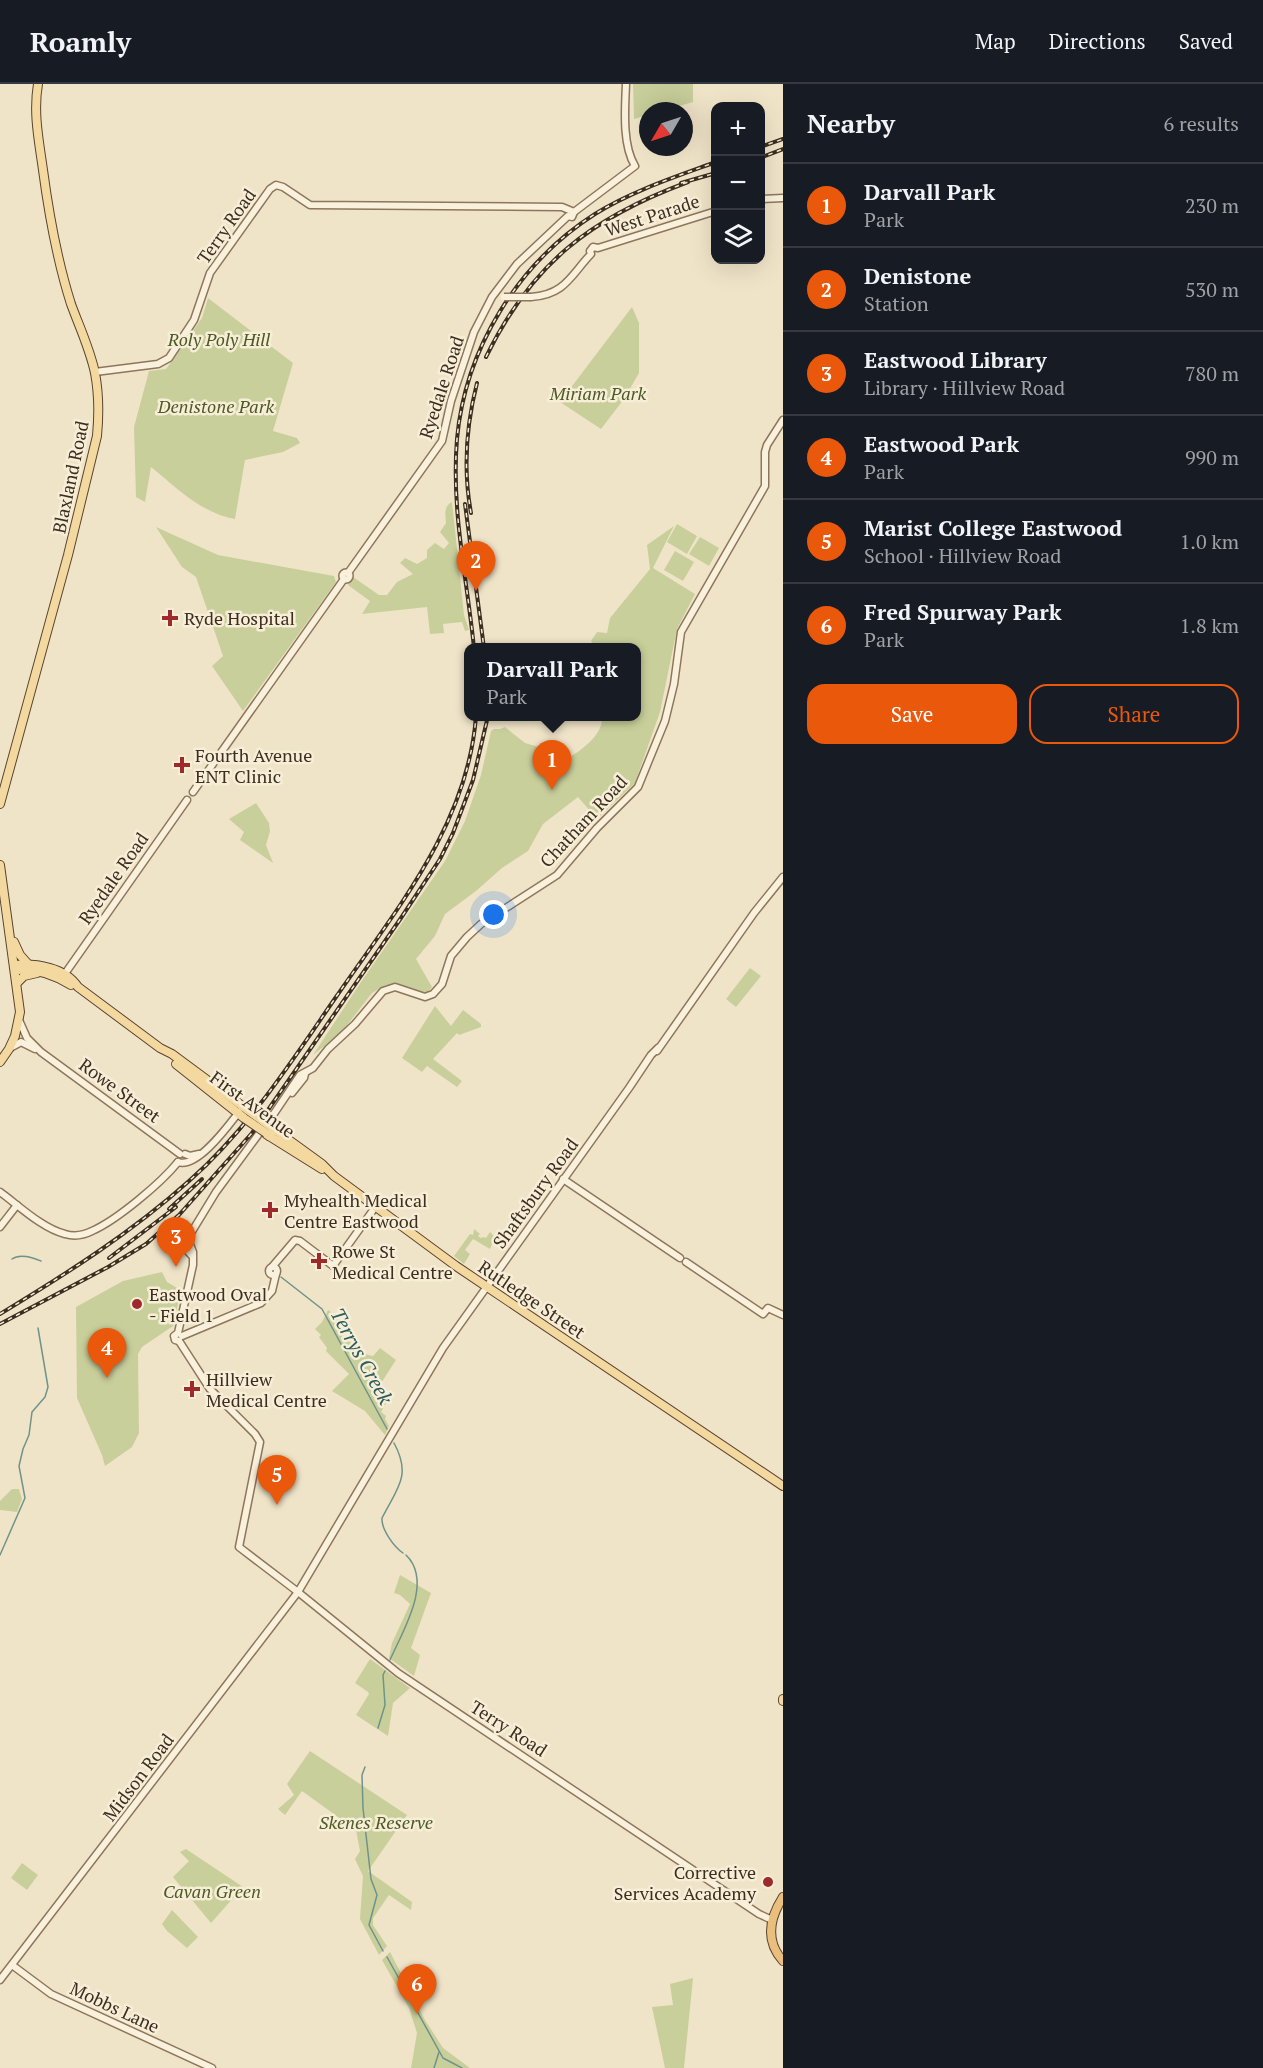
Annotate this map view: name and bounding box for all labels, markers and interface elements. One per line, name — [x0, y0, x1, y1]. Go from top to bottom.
text: Roamly — [30, 23, 131, 60]
text: Map — [975, 27, 1016, 55]
text: Directions — [1049, 27, 1146, 55]
text: Saved — [1179, 27, 1233, 55]
north arrow — [639, 102, 693, 156]
map controls — [711, 102, 765, 264]
button: + — [711, 102, 765, 156]
text: Nearby — [807, 106, 895, 140]
text: 6 results — [1164, 110, 1239, 137]
button: − — [711, 156, 765, 210]
text: Darvall Park — [864, 177, 995, 206]
street label: Terry Road — [191, 184, 261, 268]
street label: West Parade — [602, 188, 702, 242]
text: 1 — [821, 192, 832, 219]
text: 230 m — [1185, 192, 1239, 219]
text: Park — [864, 206, 904, 233]
button: layers — [711, 210, 765, 264]
text: Denistone — [864, 261, 971, 290]
text: 2 — [821, 276, 832, 303]
text: 530 m — [1185, 276, 1239, 303]
text: Station — [864, 290, 929, 317]
park label: Roly Poly Hill — [167, 327, 270, 351]
street label: Ryedale Road — [413, 333, 469, 441]
text: Eastwood Library — [864, 345, 1047, 374]
text: 3 — [821, 360, 832, 387]
text: 780 m — [1185, 360, 1239, 387]
text: Library · Hillview Road — [864, 374, 1065, 401]
park label: Miriam Park — [549, 381, 646, 405]
park label: Denistone Park — [157, 394, 275, 418]
street label: Blaxland Road — [46, 418, 94, 536]
text: Eastwood Park — [864, 429, 1019, 458]
text: 4 — [821, 444, 832, 471]
text: 990 m — [1185, 444, 1239, 471]
text: Park — [864, 458, 904, 485]
text: Marist College Eastwood — [864, 513, 1122, 542]
text: 5 — [821, 528, 832, 555]
text: 1.0 km — [1180, 528, 1239, 555]
pin: 2 — [456, 542, 496, 591]
text: School · Hillview Road — [864, 542, 1061, 569]
text: Fred Spurway Park — [864, 597, 1062, 626]
place label: Ryde Hospital — [184, 606, 295, 630]
marker: Ryde Hospital — [161, 609, 179, 627]
text: 6 — [821, 612, 832, 639]
text: 1.8 km — [1180, 612, 1239, 639]
text: Park — [864, 626, 904, 653]
popup — [464, 643, 641, 721]
text: Darvall Park — [487, 654, 618, 683]
text: Park — [487, 683, 527, 710]
button: Save — [807, 684, 1017, 744]
button: Share — [1029, 684, 1239, 744]
pin: 1 — [532, 740, 572, 790]
place label: Fourth Avenue ENT Clinic — [195, 743, 312, 788]
marker: Fourth Avenue ENT Clinic — [173, 756, 191, 774]
street label: Chatham Road — [534, 770, 632, 872]
street label: Ryedale Road — [73, 827, 153, 929]
your location — [479, 900, 508, 929]
street label: Rowe Street — [74, 1052, 166, 1128]
street label: First Avenue — [206, 1065, 300, 1143]
street label: Shaftsbury Road — [487, 1133, 583, 1253]
place label: Myhealth Medical Centre Eastwood — [284, 1188, 427, 1233]
marker: Myhealth Medical Centre Eastwood — [261, 1201, 279, 1219]
pin: 3 — [156, 1218, 195, 1267]
place label: Rowe St Medical Centre — [332, 1239, 453, 1284]
marker: Rowe St Medical Centre — [310, 1252, 328, 1270]
street label: Rutledge Street — [474, 1254, 590, 1344]
place label: Eastwood Oval - Field 1 — [149, 1282, 267, 1327]
marker: Eastwood Oval - Field 1 — [130, 1297, 144, 1311]
water label: Terrys Creek — [324, 1303, 400, 1409]
pin: 4 — [88, 1328, 126, 1378]
place label: Hillview Medical Centre — [206, 1367, 327, 1412]
marker: Hillview Medical Centre — [183, 1380, 201, 1398]
pin: 5 — [258, 1456, 296, 1505]
street label: Terry Road — [466, 1694, 552, 1762]
street label: Midson Road — [97, 1728, 179, 1826]
park label: Skenes Reserve — [319, 1810, 433, 1834]
place label: Corrective Services Academy — [614, 1860, 757, 1905]
marker: Corrective Services Academy — [761, 1875, 775, 1889]
park label: Cavan Green — [163, 1879, 261, 1903]
pin: 6 — [398, 1964, 436, 2014]
street label: Mobbs Lane — [66, 1976, 164, 2038]

